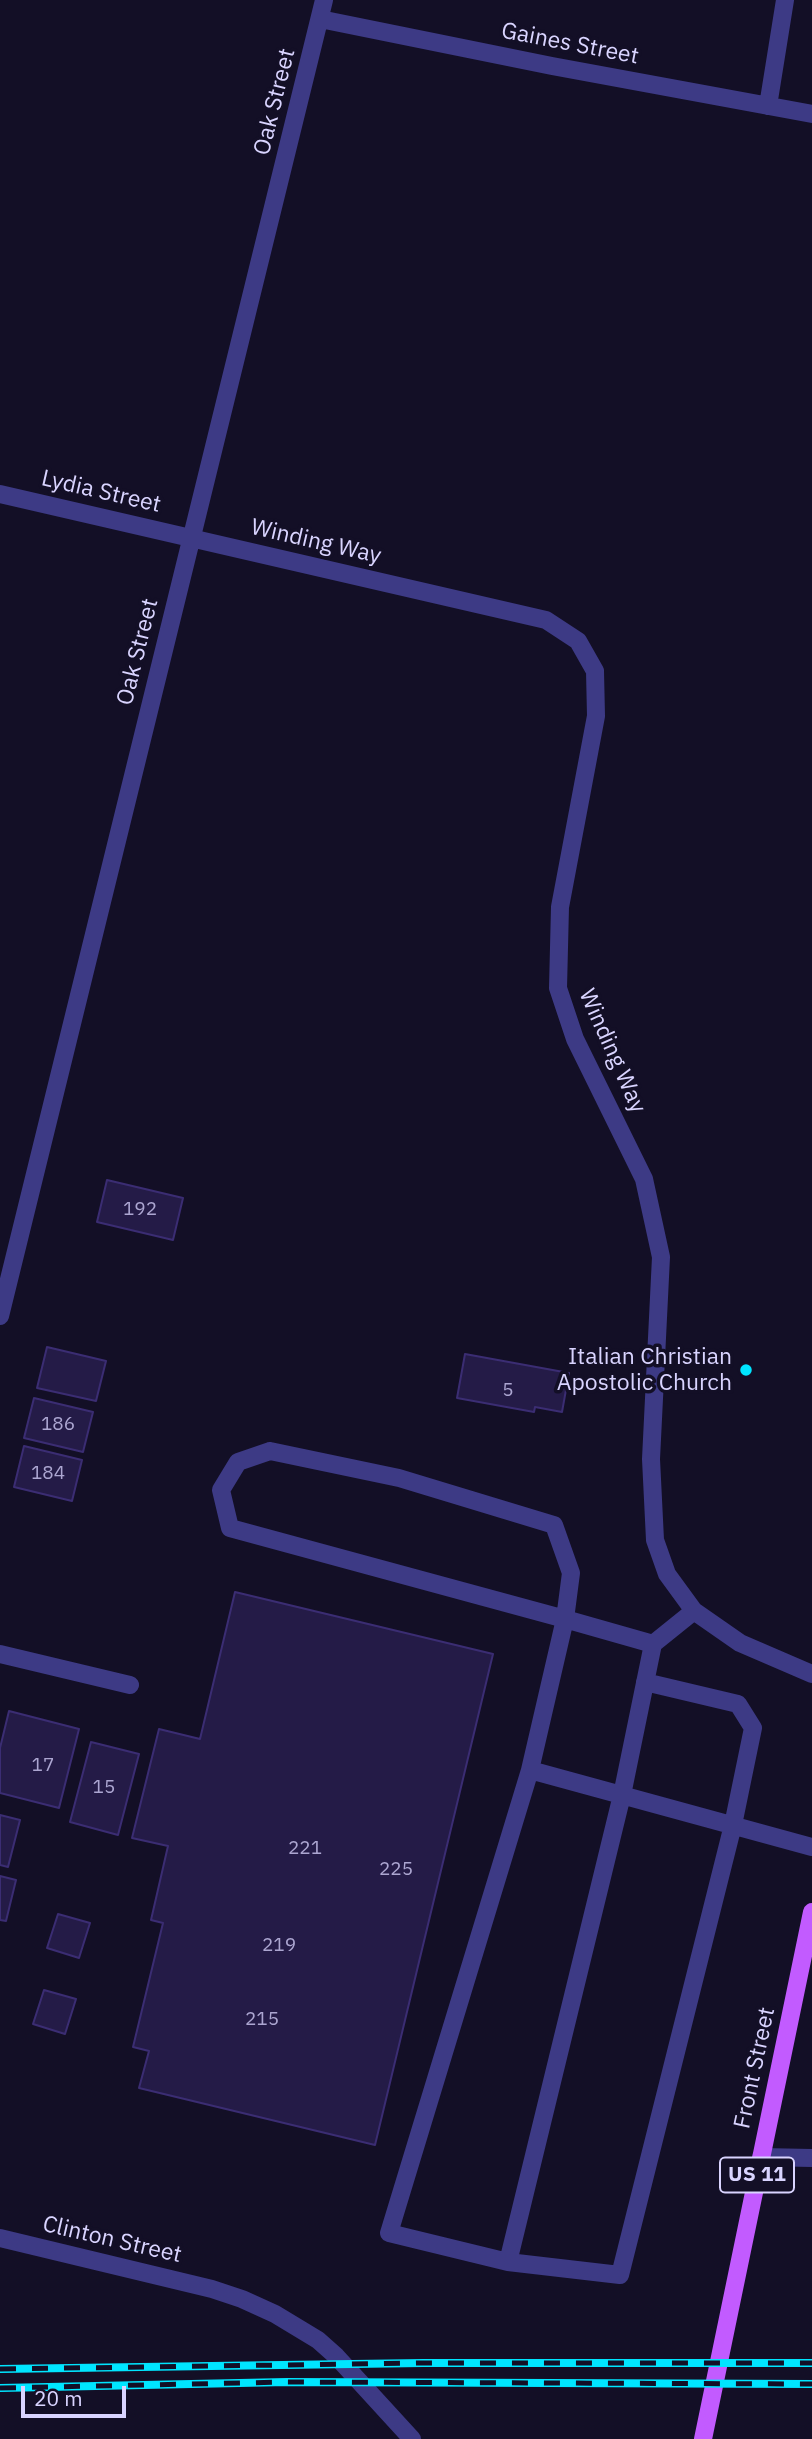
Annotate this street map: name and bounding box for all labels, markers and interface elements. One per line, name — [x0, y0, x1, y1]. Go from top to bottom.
street label: Gaines Street — [499, 17, 641, 71]
street label: Oak Street — [248, 46, 302, 158]
street label: Lydia Street — [39, 465, 163, 519]
street label: Winding Way — [248, 514, 384, 570]
street label: Oak Street — [111, 596, 165, 708]
street label: Winding Way — [572, 985, 652, 1117]
house number: 192 — [123, 1199, 157, 1221]
place label: Italian Christian Apostolic Church — [557, 1343, 732, 1397]
marker: Italian Christian Apostolic Church — [738, 1362, 754, 1378]
house number: 5 — [502, 1380, 514, 1402]
house number: 186 — [41, 1414, 75, 1436]
house number: 184 — [31, 1463, 65, 1485]
house number: 17 — [32, 1755, 54, 1777]
house number: 15 — [93, 1777, 115, 1799]
house number: 221 — [288, 1838, 322, 1860]
house number: 225 — [379, 1859, 413, 1881]
house number: 219 — [262, 1935, 296, 1957]
street label: Front Street — [729, 2005, 781, 2131]
house number: 215 — [245, 2009, 279, 2031]
road number: US 11 — [720, 2158, 794, 2192]
street label: Clinton Street — [40, 2211, 184, 2269]
scale bar — [24, 2372, 130, 2416]
text: 20 m — [34, 2384, 83, 2412]

